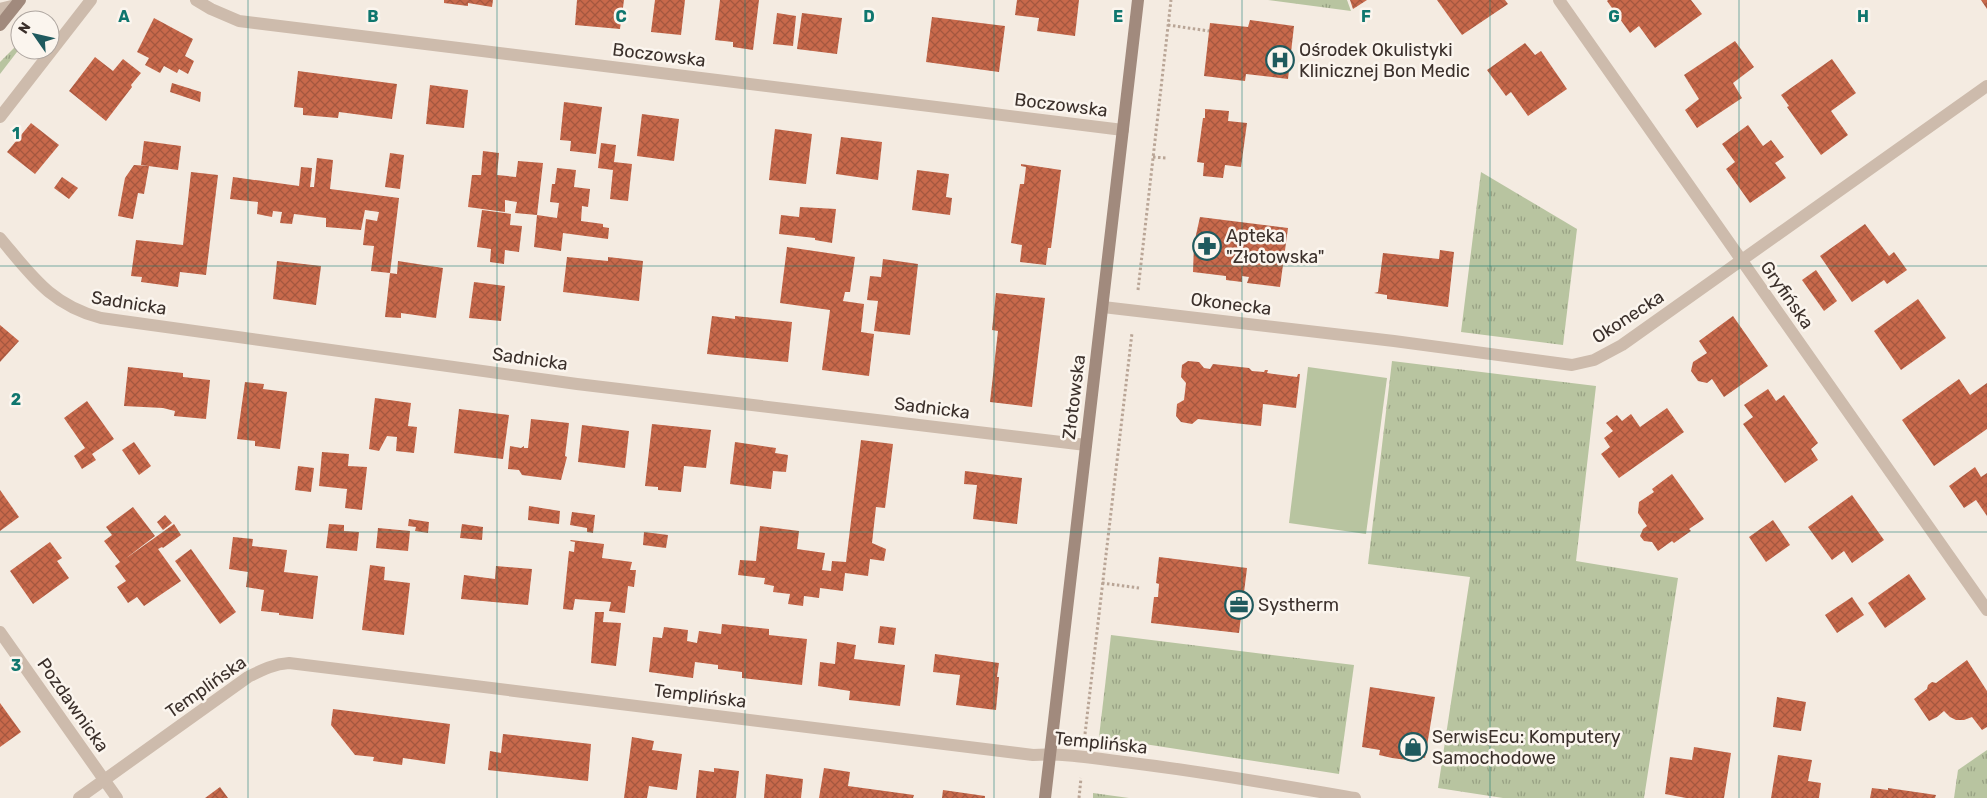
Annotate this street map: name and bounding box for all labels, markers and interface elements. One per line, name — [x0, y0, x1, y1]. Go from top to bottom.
text: A — [118, 7, 130, 26]
text: B — [367, 7, 379, 26]
text: C — [615, 7, 627, 26]
text: D — [863, 7, 875, 26]
text: E — [1113, 7, 1123, 26]
text: F — [1361, 7, 1371, 26]
text: G — [1608, 7, 1620, 26]
text: H — [1857, 7, 1869, 26]
north arrow — [10, 10, 60, 60]
text: N — [15, 19, 35, 37]
street label: Boczowska — [611, 38, 707, 72]
place label: Ośrodek Okulistyki Klinicznej Bon Medic — [1299, 39, 1470, 82]
hospital icon: Ośrodek Okulistyki Klinicznej Bon Medic — [1265, 45, 1295, 75]
street label: Boczowska — [1013, 88, 1109, 122]
text: 1 — [12, 124, 20, 143]
place label: Apteka "Złotowska" — [1226, 225, 1325, 268]
pharmacy icon: Apteka "Złotowska" — [1192, 231, 1222, 261]
street label: Gryfińska — [1756, 257, 1818, 333]
street label: Sadnicka — [90, 286, 168, 320]
street label: Okonecka — [1588, 286, 1668, 348]
street label: Okonecka — [1189, 288, 1273, 320]
street label: Sadnicka — [491, 343, 569, 375]
street label: Złotowska — [1058, 353, 1090, 441]
text: 2 — [11, 390, 21, 409]
street label: Sadnicka — [893, 392, 971, 424]
office icon: Systherm — [1224, 590, 1254, 620]
place label: Systherm — [1258, 594, 1339, 616]
street label: Templińska — [161, 651, 251, 723]
street label: Pozdawnicka — [32, 654, 114, 756]
text: 3 — [11, 656, 21, 675]
street label: Templińska — [652, 679, 748, 713]
place label: SerwisEcu: Komputery Samochodowe — [1432, 726, 1621, 769]
street label: Templińska — [1053, 727, 1149, 759]
shop icon: SerwisEcu: Komputery Samochodowe — [1398, 732, 1428, 762]

